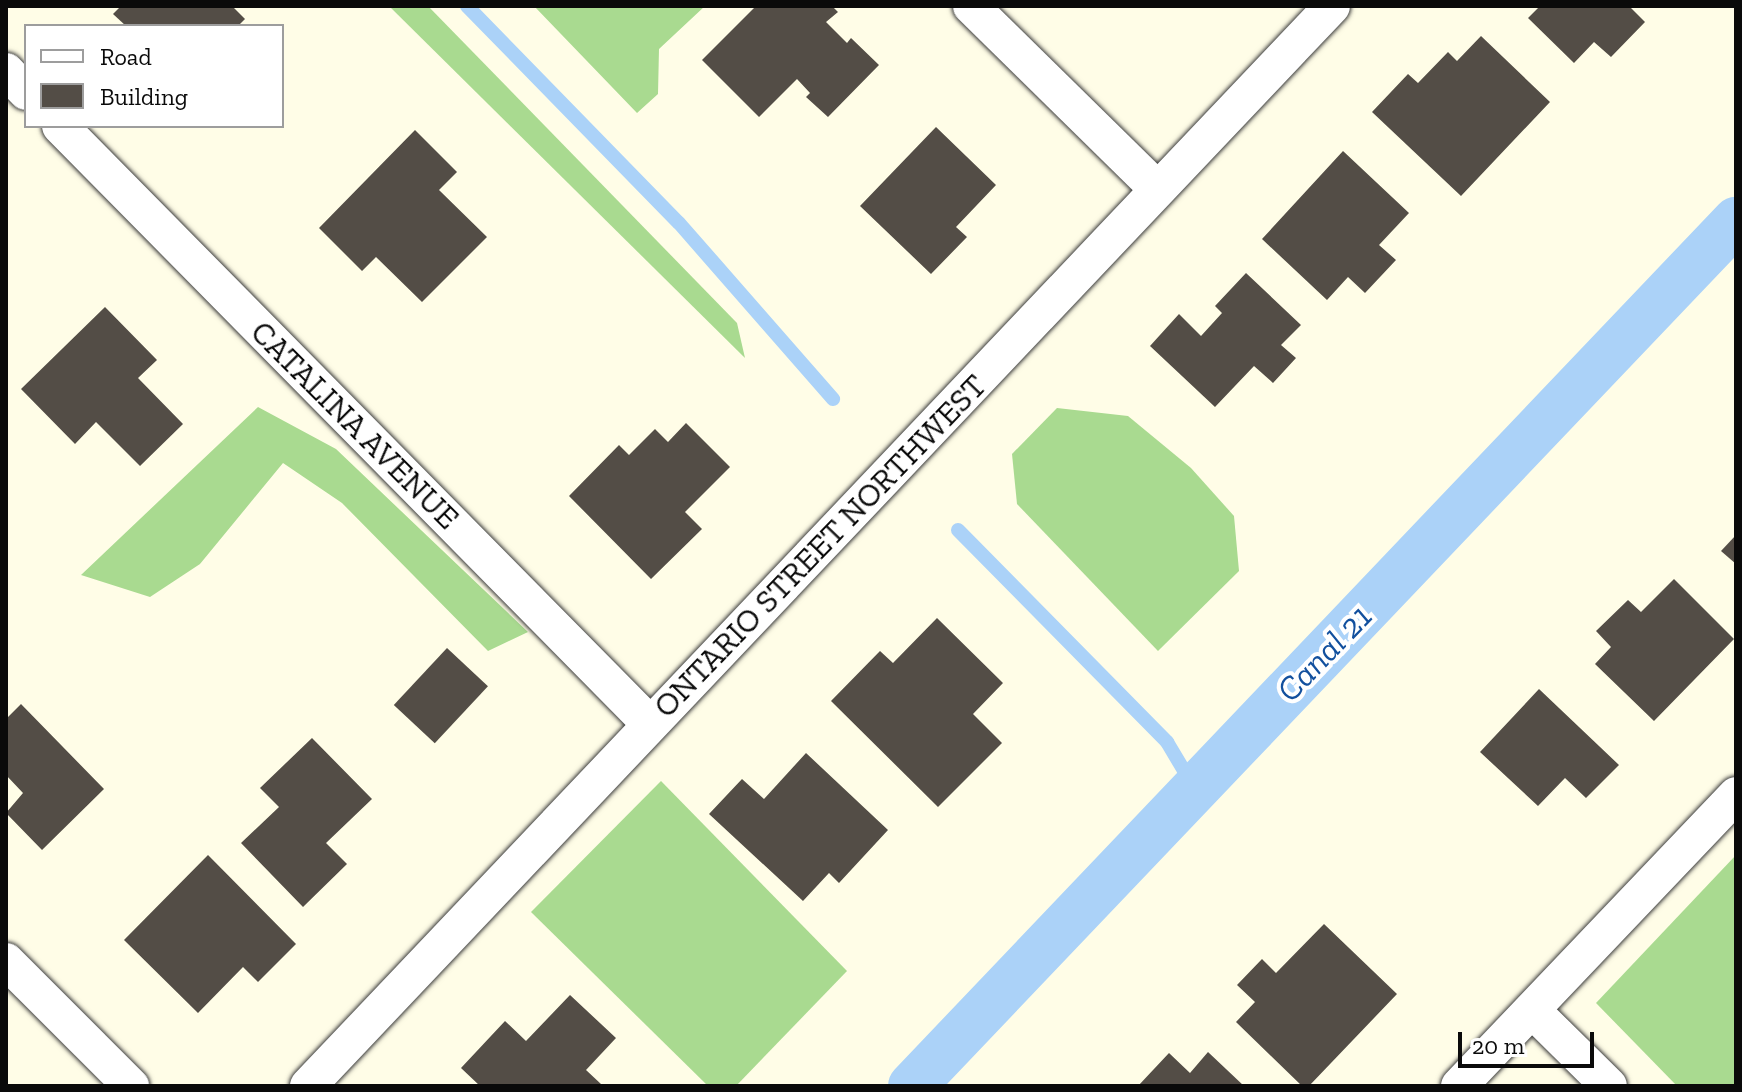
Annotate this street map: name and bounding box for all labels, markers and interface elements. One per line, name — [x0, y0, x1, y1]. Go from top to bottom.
legend — [24, 24, 284, 128]
text: Road — [100, 42, 152, 71]
text: Building — [100, 82, 188, 111]
street label: CATALINA AVENUE — [242, 312, 468, 538]
street label: ONTARIO STREET NORTHWEST — [646, 366, 994, 726]
water label: Canal 21 — [1268, 596, 1380, 710]
scale bar — [1462, 1016, 1598, 1066]
text: 20 m — [1472, 1031, 1524, 1060]

